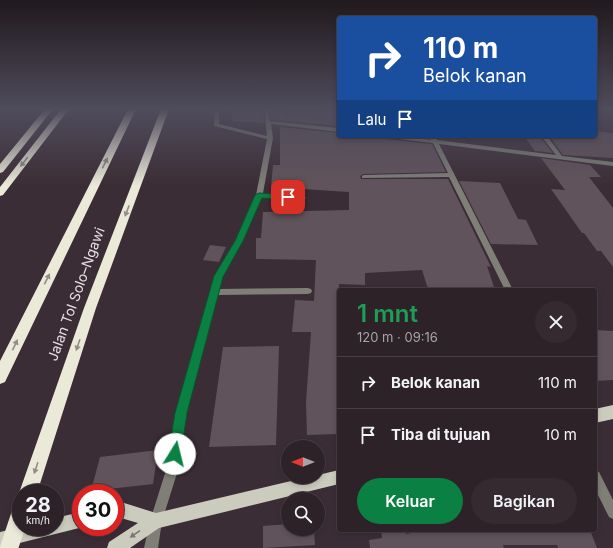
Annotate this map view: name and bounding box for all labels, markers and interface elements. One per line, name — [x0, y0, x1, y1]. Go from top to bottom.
text: 110 m — [423, 31, 498, 65]
icon: right — [357, 32, 409, 84]
text: Belok kanan — [423, 65, 527, 86]
icon: arrive — [394, 108, 416, 130]
text: Lalu — [357, 110, 386, 129]
one-way arrow — [20, 156, 28, 167]
one-way arrow — [102, 157, 108, 169]
pin — [271, 180, 305, 214]
icon: arrive — [277, 186, 299, 208]
one-way arrow — [123, 206, 129, 218]
street label: Jalan Tol Solo–Ngawi — [43, 225, 108, 363]
one-way arrow — [44, 273, 50, 285]
text: 1 mnt — [357, 299, 418, 328]
button: close — [535, 301, 577, 343]
text: 120 m · 09:16 — [357, 329, 438, 345]
one-way arrow — [12, 340, 18, 351]
one-way arrow — [74, 340, 80, 352]
icon: right — [357, 372, 379, 394]
text: Belok kanan — [391, 373, 480, 392]
text: 110 m — [538, 373, 577, 392]
icon: arrive — [357, 424, 379, 446]
text: Tiba di tujuan — [391, 425, 490, 444]
text: 10 m — [544, 425, 577, 444]
position arrow — [154, 433, 196, 475]
north arrow — [281, 440, 325, 484]
map controls — [281, 440, 325, 536]
one-way arrow — [33, 463, 39, 475]
button: Keluar — [357, 478, 463, 524]
button: Bagikan — [471, 478, 577, 524]
speed limit sign: 30 — [72, 484, 124, 536]
button: search — [281, 492, 325, 536]
text: 28 — [25, 493, 51, 517]
text: km/h — [26, 514, 50, 526]
one-way arrow — [130, 531, 141, 538]

